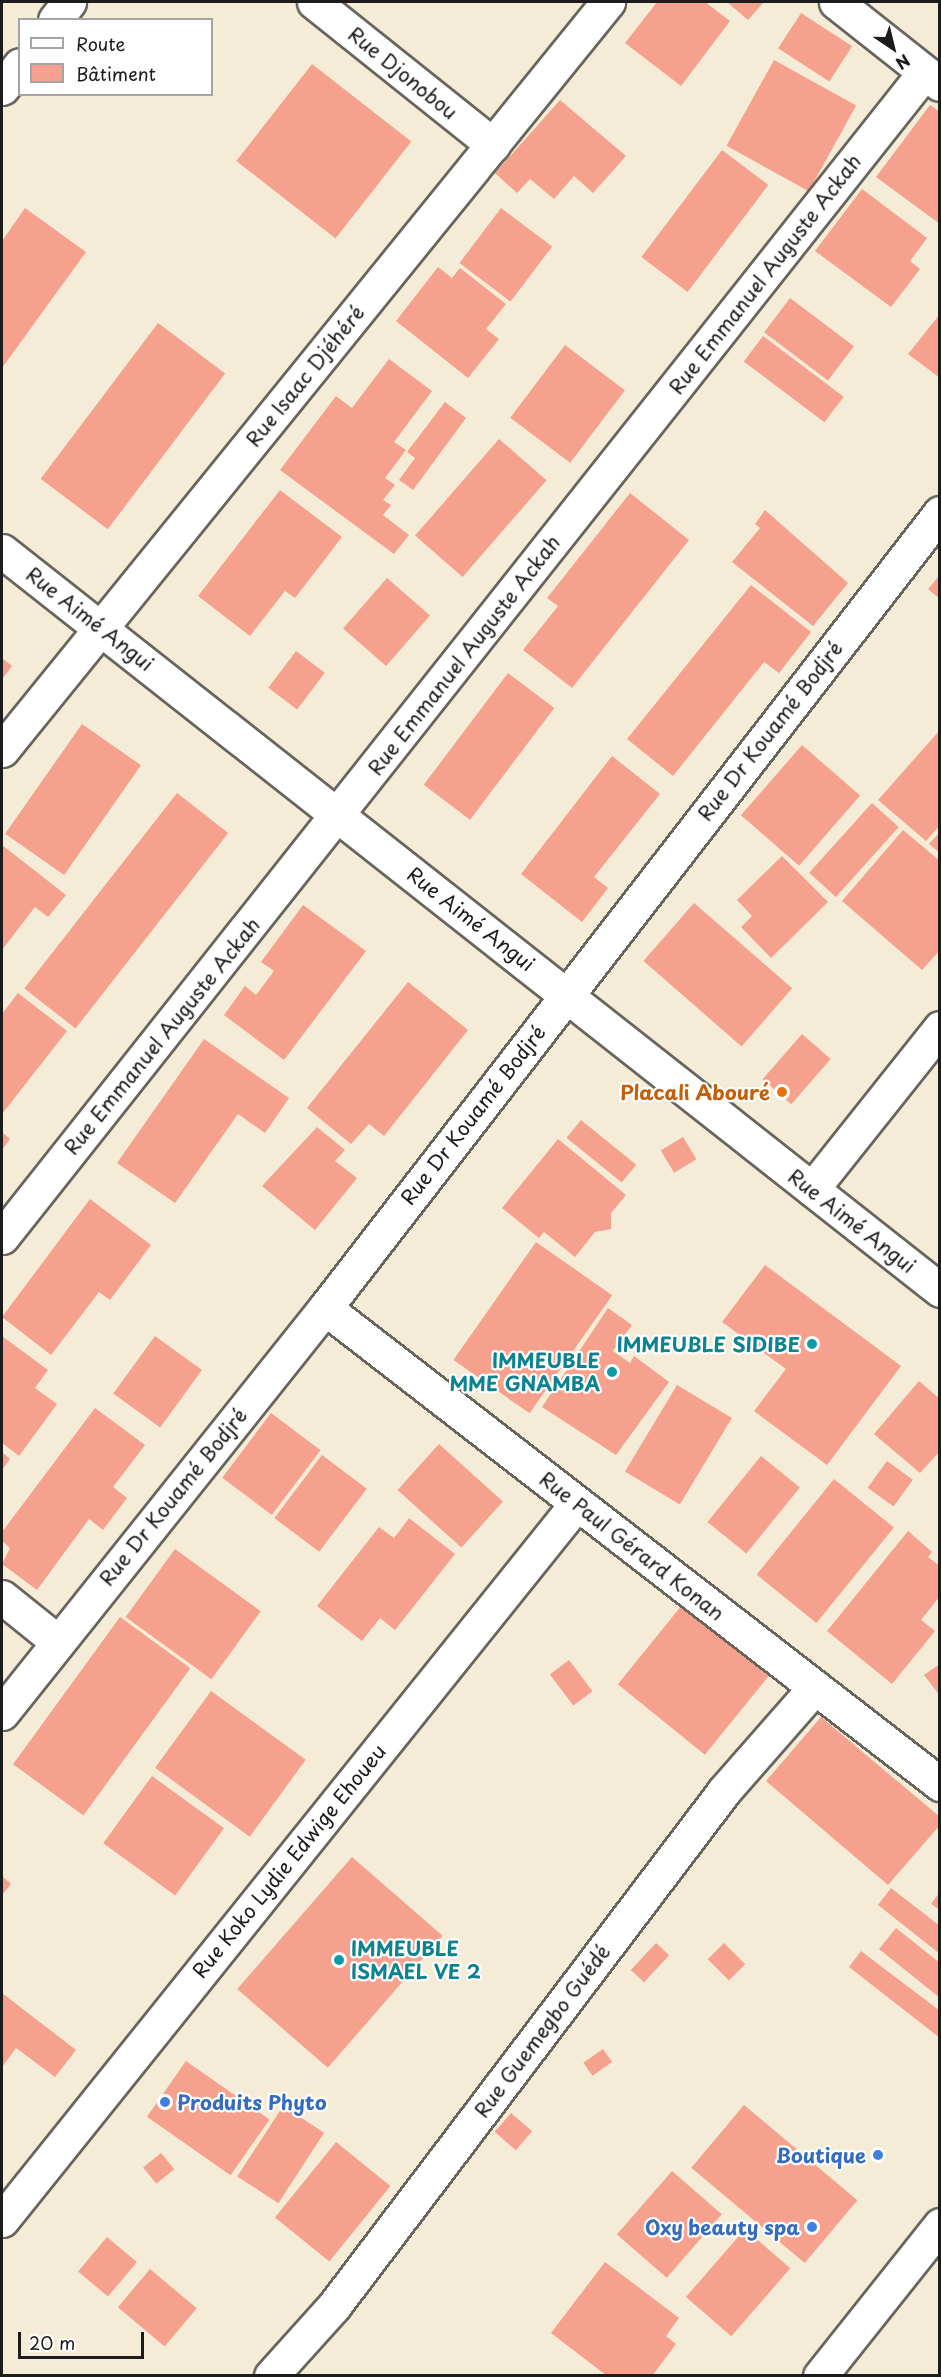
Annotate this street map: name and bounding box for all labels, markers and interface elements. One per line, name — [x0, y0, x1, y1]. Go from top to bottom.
legend — [18, 18, 213, 96]
north arrow — [863, 18, 923, 78]
street label: Rue Djonobou — [343, 21, 463, 125]
text: Route — [76, 30, 125, 57]
text: N — [891, 49, 915, 76]
text: Bâtiment — [76, 60, 156, 87]
street label: Rue Emmanuel Auguste Ackah — [663, 148, 867, 400]
street label: Rue Isaac Djéhéré — [240, 300, 370, 452]
street label: Rue Emmanuel Auguste Ackah — [362, 529, 566, 781]
street label: Rue Aimé Angui — [20, 561, 160, 677]
street label: Rue Dr Kouamé Bodjré — [692, 636, 848, 826]
street label: Rue Aimé Angui — [401, 861, 541, 977]
street label: Rue Emmanuel Auguste Ackah — [58, 912, 266, 1160]
street label: Rue Dr Kouamé Bodjré — [395, 1020, 551, 1210]
place label: Placali Abouré — [619, 1080, 770, 1104]
marker: Placali Abouré — [775, 1085, 789, 1099]
street label: Rue Aimé Angui — [782, 1163, 922, 1279]
place label: IMMEUBLE SIDIBE — [618, 1332, 800, 1356]
marker: IMMEUBLE SIDIBE — [805, 1337, 819, 1351]
place label: IMMEUBLE MME GNAMBA — [449, 1348, 600, 1395]
marker: IMMEUBLE MME GNAMBA — [605, 1365, 619, 1379]
street label: Rue Dr Kouamé Bodjré — [94, 1403, 252, 1591]
street label: Rue Paul Gérard Konan — [534, 1466, 730, 1626]
street label: Rue Koko Lydie Edwige Ehoueu — [186, 1738, 392, 1984]
place label: IMMEUBLE ISMAEL VE 2 — [351, 1936, 481, 1983]
street label: Rue Guemegbo Guédé — [468, 1939, 616, 2123]
marker: IMMEUBLE ISMAEL VE 2 — [332, 1953, 346, 1967]
place label: Produits Phyto — [177, 2090, 327, 2114]
marker: Produits Phyto — [158, 2095, 172, 2109]
place label: Boutique — [776, 2143, 866, 2167]
marker: Boutique — [871, 2148, 885, 2162]
place label: Oxy beauty spa — [642, 2215, 800, 2239]
marker: Oxy beauty spa — [805, 2220, 819, 2234]
scale bar — [21, 2320, 147, 2358]
text: 20 m — [29, 2329, 75, 2356]

